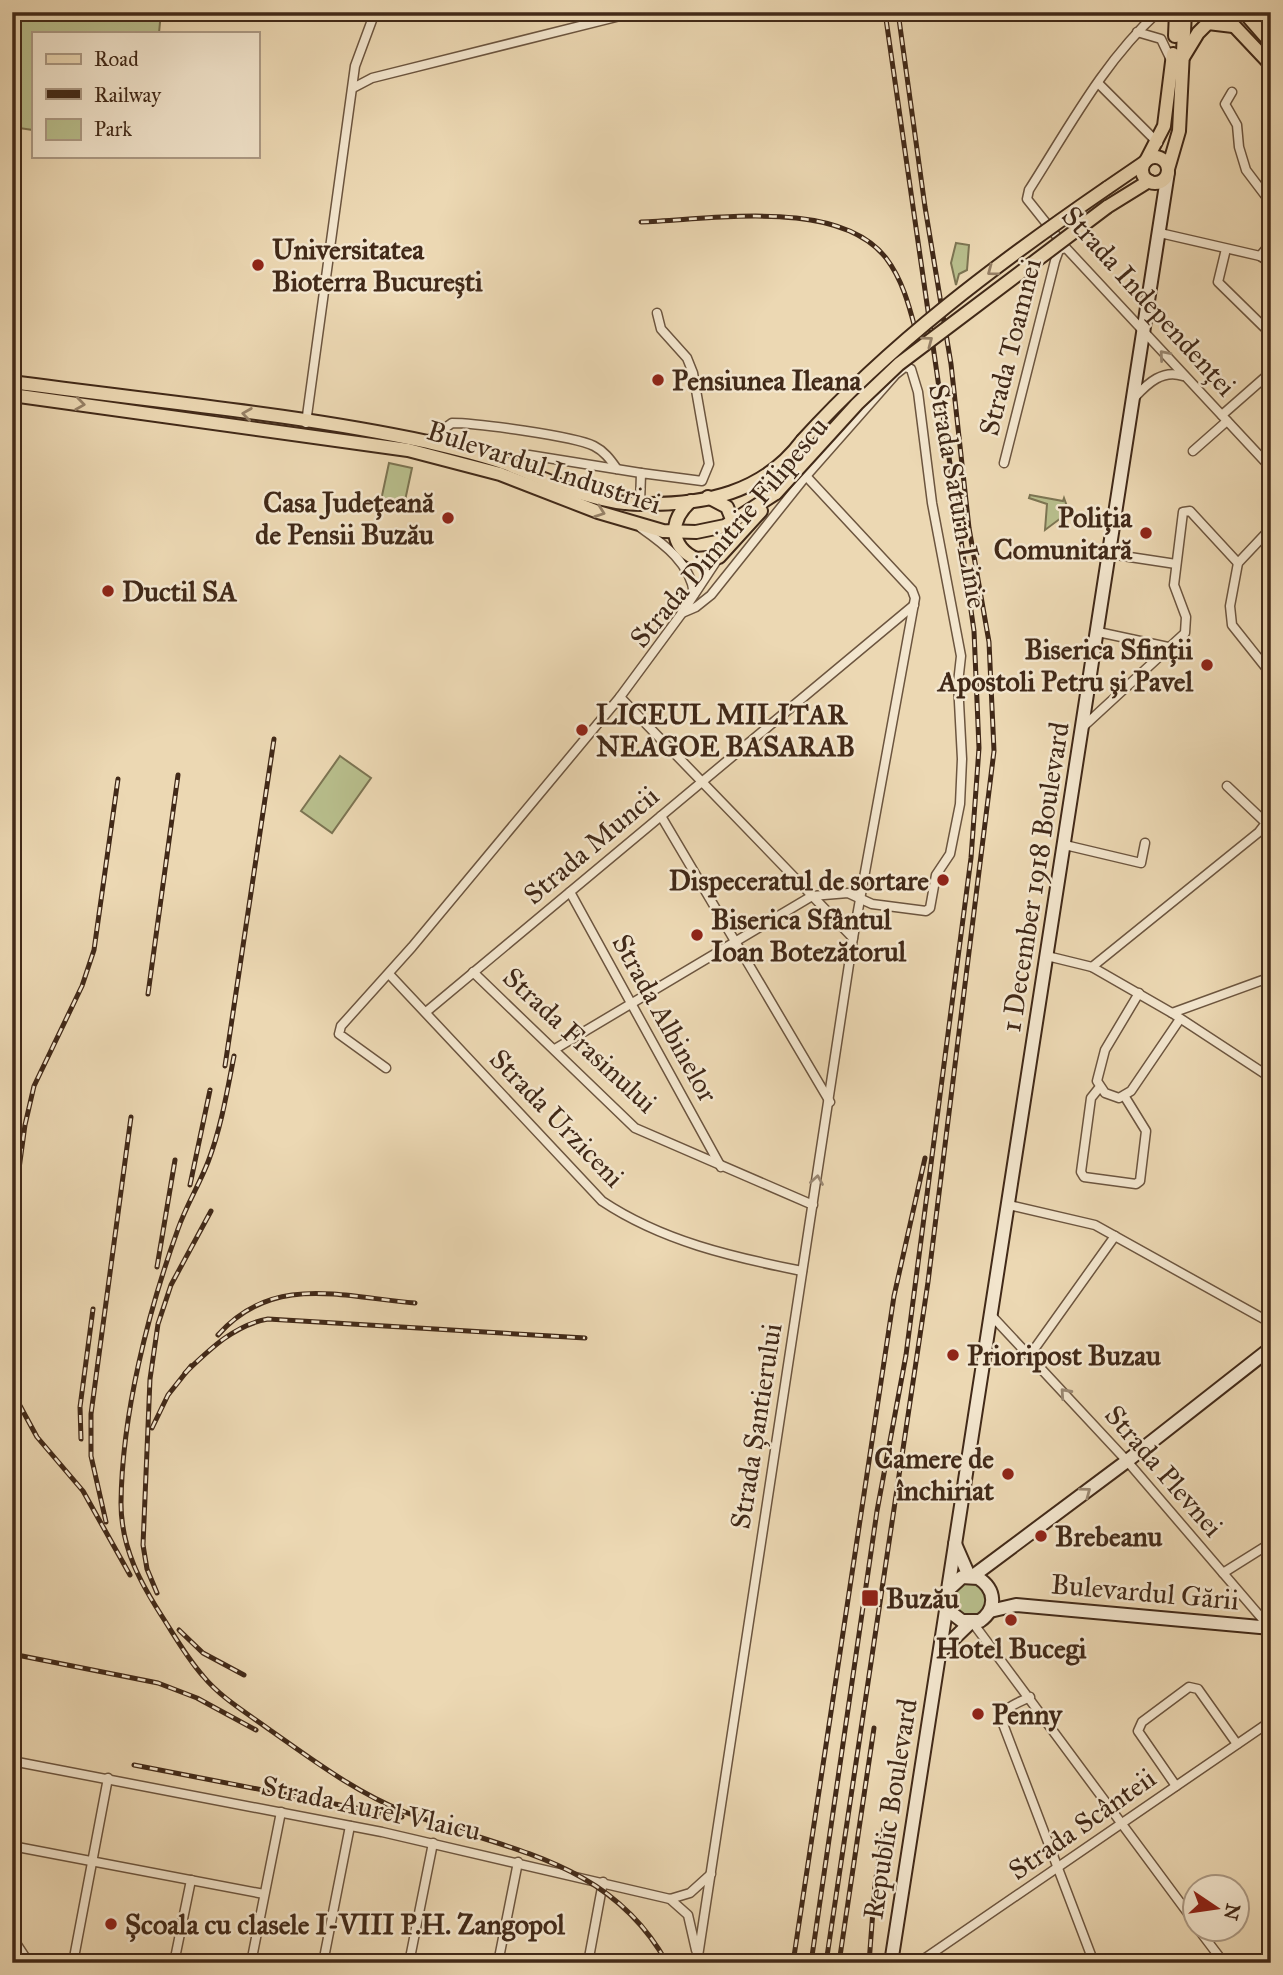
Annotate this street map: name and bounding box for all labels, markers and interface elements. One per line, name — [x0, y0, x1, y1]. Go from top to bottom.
legend — [32, 32, 259, 158]
text: Road — [94, 46, 139, 72]
text: Railway — [94, 82, 162, 108]
text: Park — [94, 116, 132, 142]
street label: Strada Independenței — [1054, 199, 1244, 404]
place label: Universitatea Bioterra București — [272, 232, 483, 299]
street label: Strada Toamnei — [971, 255, 1049, 439]
marker: Universitatea Bioterra București — [250, 257, 266, 273]
one-way arrow — [988, 263, 1000, 276]
one-way arrow — [920, 337, 932, 349]
one-way arrow — [1160, 350, 1172, 363]
place label: Pensiunea Ileana — [672, 363, 863, 398]
marker: Pensiunea Ileana — [650, 372, 666, 388]
street label: Strada Saturn Linie — [921, 381, 995, 611]
one-way arrow — [74, 396, 86, 411]
one-way arrow — [241, 406, 253, 421]
street label: Strada Dimitrie Filipescu — [622, 409, 836, 655]
street label: Bulevardul Industriei — [422, 413, 666, 521]
place label: Casa Județeană de Pensii Buzău — [255, 485, 435, 552]
place label: Poliția Comunitară — [994, 500, 1133, 567]
one-way arrow — [593, 504, 605, 518]
marker: Casa Județeană de Pensii Buzău — [440, 510, 456, 526]
marker: Poliția Comunitară — [1138, 525, 1154, 541]
place label: Ductil SA — [122, 574, 238, 609]
marker: Ductil SA — [100, 583, 116, 599]
place label: Biserica Sfinții Apostoli Petru și Pavel — [936, 632, 1193, 699]
marker: Biserica Sfinții Apostoli Petru și Pavel — [1199, 657, 1215, 673]
place label: LICEUL MILITAR NEAGOE BASARAB — [596, 697, 855, 764]
street label: 1 December 1918 Boulevard — [993, 719, 1077, 1035]
marker: LICEUL MILITAR NEAGOE BASARAB — [574, 722, 590, 738]
street label: Strada Muncii — [516, 778, 666, 912]
place label: Dispeceratul de sortare — [669, 863, 929, 898]
marker: Dispeceratul de sortare — [935, 872, 951, 888]
place label: Biserica Sfântul Ioan Botezătorul — [711, 902, 907, 969]
marker: Biserica Sfântul Ioan Botezătorul — [689, 927, 705, 943]
street label: Strada Albinelor — [604, 928, 726, 1109]
street label: Strada Frasinului — [496, 960, 665, 1121]
street label: Strada Urziceni — [482, 1041, 632, 1195]
one-way arrow — [809, 1174, 824, 1186]
street label: Strada Șantierului — [722, 1320, 790, 1531]
place label: Prioripost Buzau — [967, 1338, 1161, 1373]
marker: Prioripost Buzau — [945, 1347, 961, 1363]
one-way arrow — [1060, 1388, 1073, 1401]
street label: Strada Plevnei — [1097, 1398, 1231, 1544]
place label: Camere de închiriat — [874, 1441, 994, 1508]
marker: Camere de închiriat — [1000, 1466, 1016, 1482]
one-way arrow — [1078, 1487, 1091, 1500]
place label: Brebeanu — [1055, 1519, 1162, 1554]
marker: Brebeanu — [1033, 1528, 1049, 1544]
street label: Bulevardul Gării — [1049, 1566, 1241, 1618]
place label: Buzău — [886, 1581, 959, 1616]
marker: Buzău — [860, 1588, 880, 1608]
marker: Hotel Bucegi — [1003, 1612, 1019, 1628]
place label: Hotel Bucegi — [935, 1631, 1087, 1666]
street label: Republic Boulevard — [855, 1696, 925, 1922]
place label: Penny — [992, 1697, 1063, 1732]
marker: Penny — [970, 1706, 986, 1722]
street label: Strada Scânteii — [1002, 1760, 1163, 1888]
street label: Strada Aurel Vlaicu — [258, 1768, 484, 1848]
north arrow — [1182, 1874, 1252, 1944]
text: N — [1219, 1901, 1245, 1922]
place label: Școala cu clasele I-VIII P.H. Zangopol — [125, 1907, 565, 1942]
marker: Școala cu clasele I-VIII P.H. Zangopol — [103, 1916, 119, 1932]

